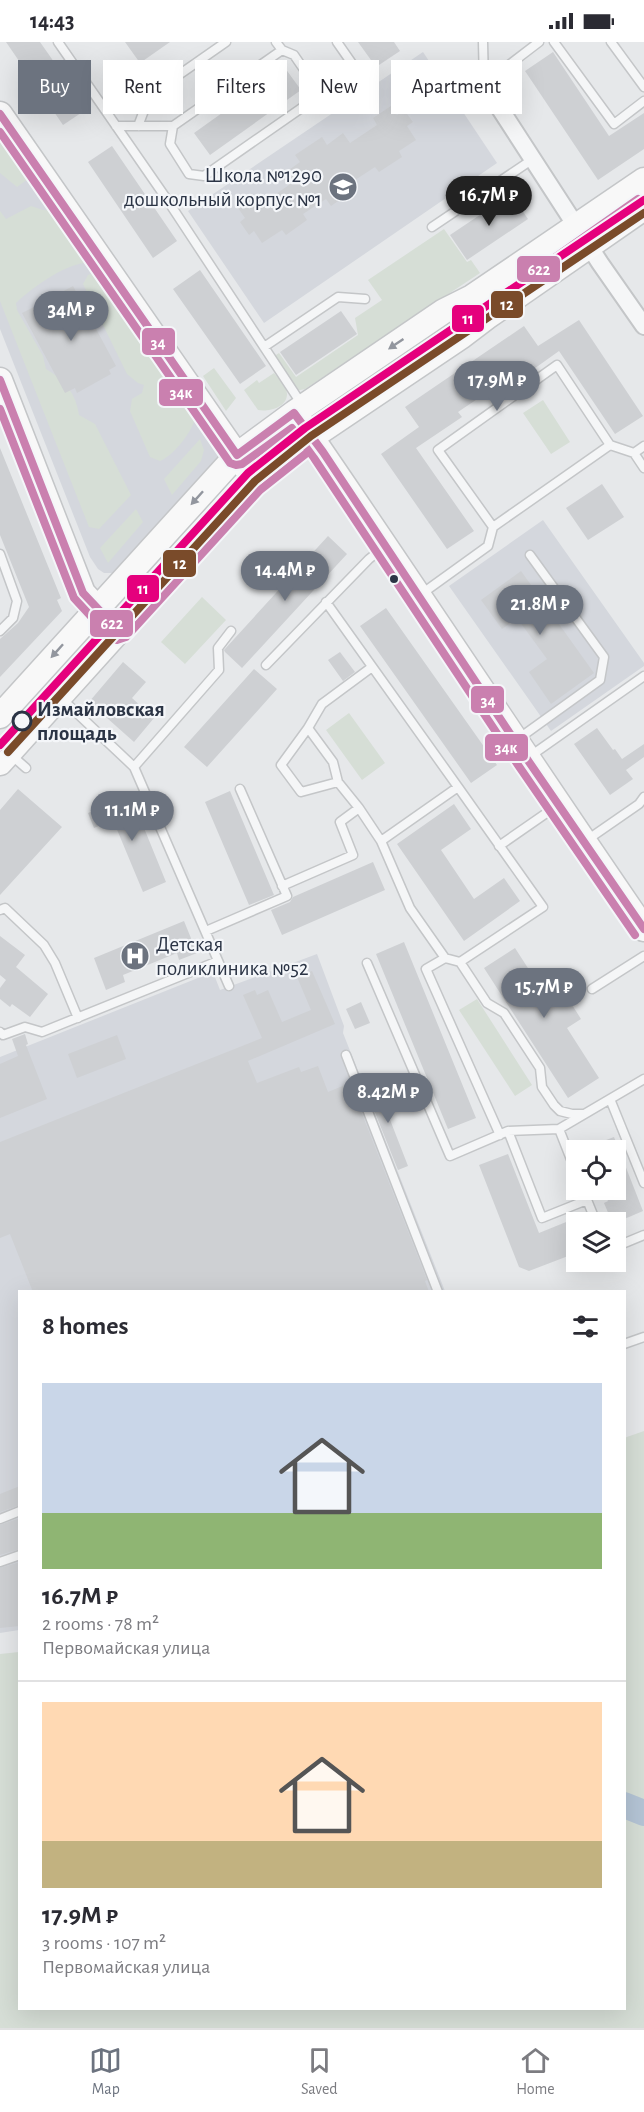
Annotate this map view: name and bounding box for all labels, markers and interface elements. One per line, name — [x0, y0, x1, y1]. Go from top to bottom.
text: 14:43 — [30, 10, 75, 32]
chip: Buy — [18, 60, 91, 114]
chip: Rent — [103, 60, 183, 114]
chip: Filters — [195, 60, 287, 114]
chip: New — [299, 60, 379, 114]
chip: Apartment — [391, 60, 522, 114]
place label: Школа №1290 дошкольный корпус №1 — [124, 165, 322, 210]
school or university icon: Школа №1290 дошкольный корпус №1 — [327, 171, 359, 203]
pin: 16.7M ₽ — [434, 176, 544, 227]
text: 16.7M ₽ — [460, 185, 518, 205]
line badge: 622 — [516, 255, 561, 283]
text: 622 — [528, 262, 551, 278]
line badge: 12 — [490, 290, 524, 319]
pin: 34M ₽ — [29, 291, 113, 342]
text: 12 — [500, 297, 514, 313]
text: 34M ₽ — [48, 300, 95, 320]
line badge: 11 — [451, 304, 485, 333]
text: 11 — [462, 311, 474, 327]
line badge: 34 — [141, 327, 176, 356]
text: 34 — [151, 335, 165, 351]
one-way arrow — [388, 338, 404, 350]
pin: 17.9M ₽ — [442, 361, 552, 412]
text: 17.9M ₽ — [468, 370, 526, 390]
line badge: 34к — [158, 378, 204, 407]
text: 34к — [170, 385, 192, 401]
one-way arrow — [190, 491, 204, 506]
line badge: 12 — [162, 549, 197, 578]
pin: 14.4M ₽ — [230, 551, 340, 602]
text: 12 — [173, 556, 187, 572]
text: 14.4M ₽ — [255, 560, 315, 580]
unlabelled marker — [388, 573, 400, 585]
line badge: 11 — [126, 574, 160, 603]
text: 11 — [137, 581, 149, 597]
pin: 21.8M ₽ — [485, 585, 595, 636]
text: 21.8M ₽ — [510, 594, 570, 614]
line badge: 622 — [89, 609, 134, 638]
text: 622 — [101, 616, 124, 632]
one-way arrow — [50, 644, 64, 659]
line badge: 34 — [470, 685, 505, 714]
text: 34 — [481, 693, 495, 709]
place label: Измайловская площадь — [37, 699, 165, 744]
marker: Измайловская площадь — [12, 711, 32, 731]
line badge: 34к — [484, 733, 529, 762]
text: 34к — [495, 740, 517, 756]
pin: 11.1M ₽ — [77, 791, 187, 842]
text: 11.1M ₽ — [105, 800, 159, 820]
place label: Детская поликлиника №52 — [156, 934, 308, 979]
hospital icon: Детская поликлиника №52 — [119, 940, 151, 972]
pin: 15.7M ₽ — [489, 968, 599, 1019]
text: 15.7M ₽ — [515, 977, 573, 997]
pin: 8.42M ₽ — [333, 1073, 443, 1124]
text: 8.42M ₽ — [357, 1082, 419, 1102]
map controls — [566, 1140, 626, 1272]
button: locate — [566, 1140, 626, 1200]
button: layers — [566, 1212, 626, 1272]
icon: filters — [569, 1310, 602, 1343]
text: 8 homes — [42, 1313, 129, 1339]
icon: home — [268, 1422, 376, 1530]
text: 16.7M ₽ — [42, 1583, 118, 1609]
text: 2 rooms · 78 m² — [42, 1614, 159, 1634]
text: Первомайская улица — [42, 1638, 210, 1658]
icon: home — [268, 1741, 376, 1849]
text: 17.9M ₽ — [42, 1902, 118, 1928]
text: 3 rooms · 107 m² — [42, 1933, 166, 1953]
text: Первомайская улица — [42, 1957, 210, 1977]
tab: Map — [89, 2044, 122, 2099]
tab: Saved — [301, 2044, 338, 2099]
tab: Home — [516, 2044, 555, 2099]

